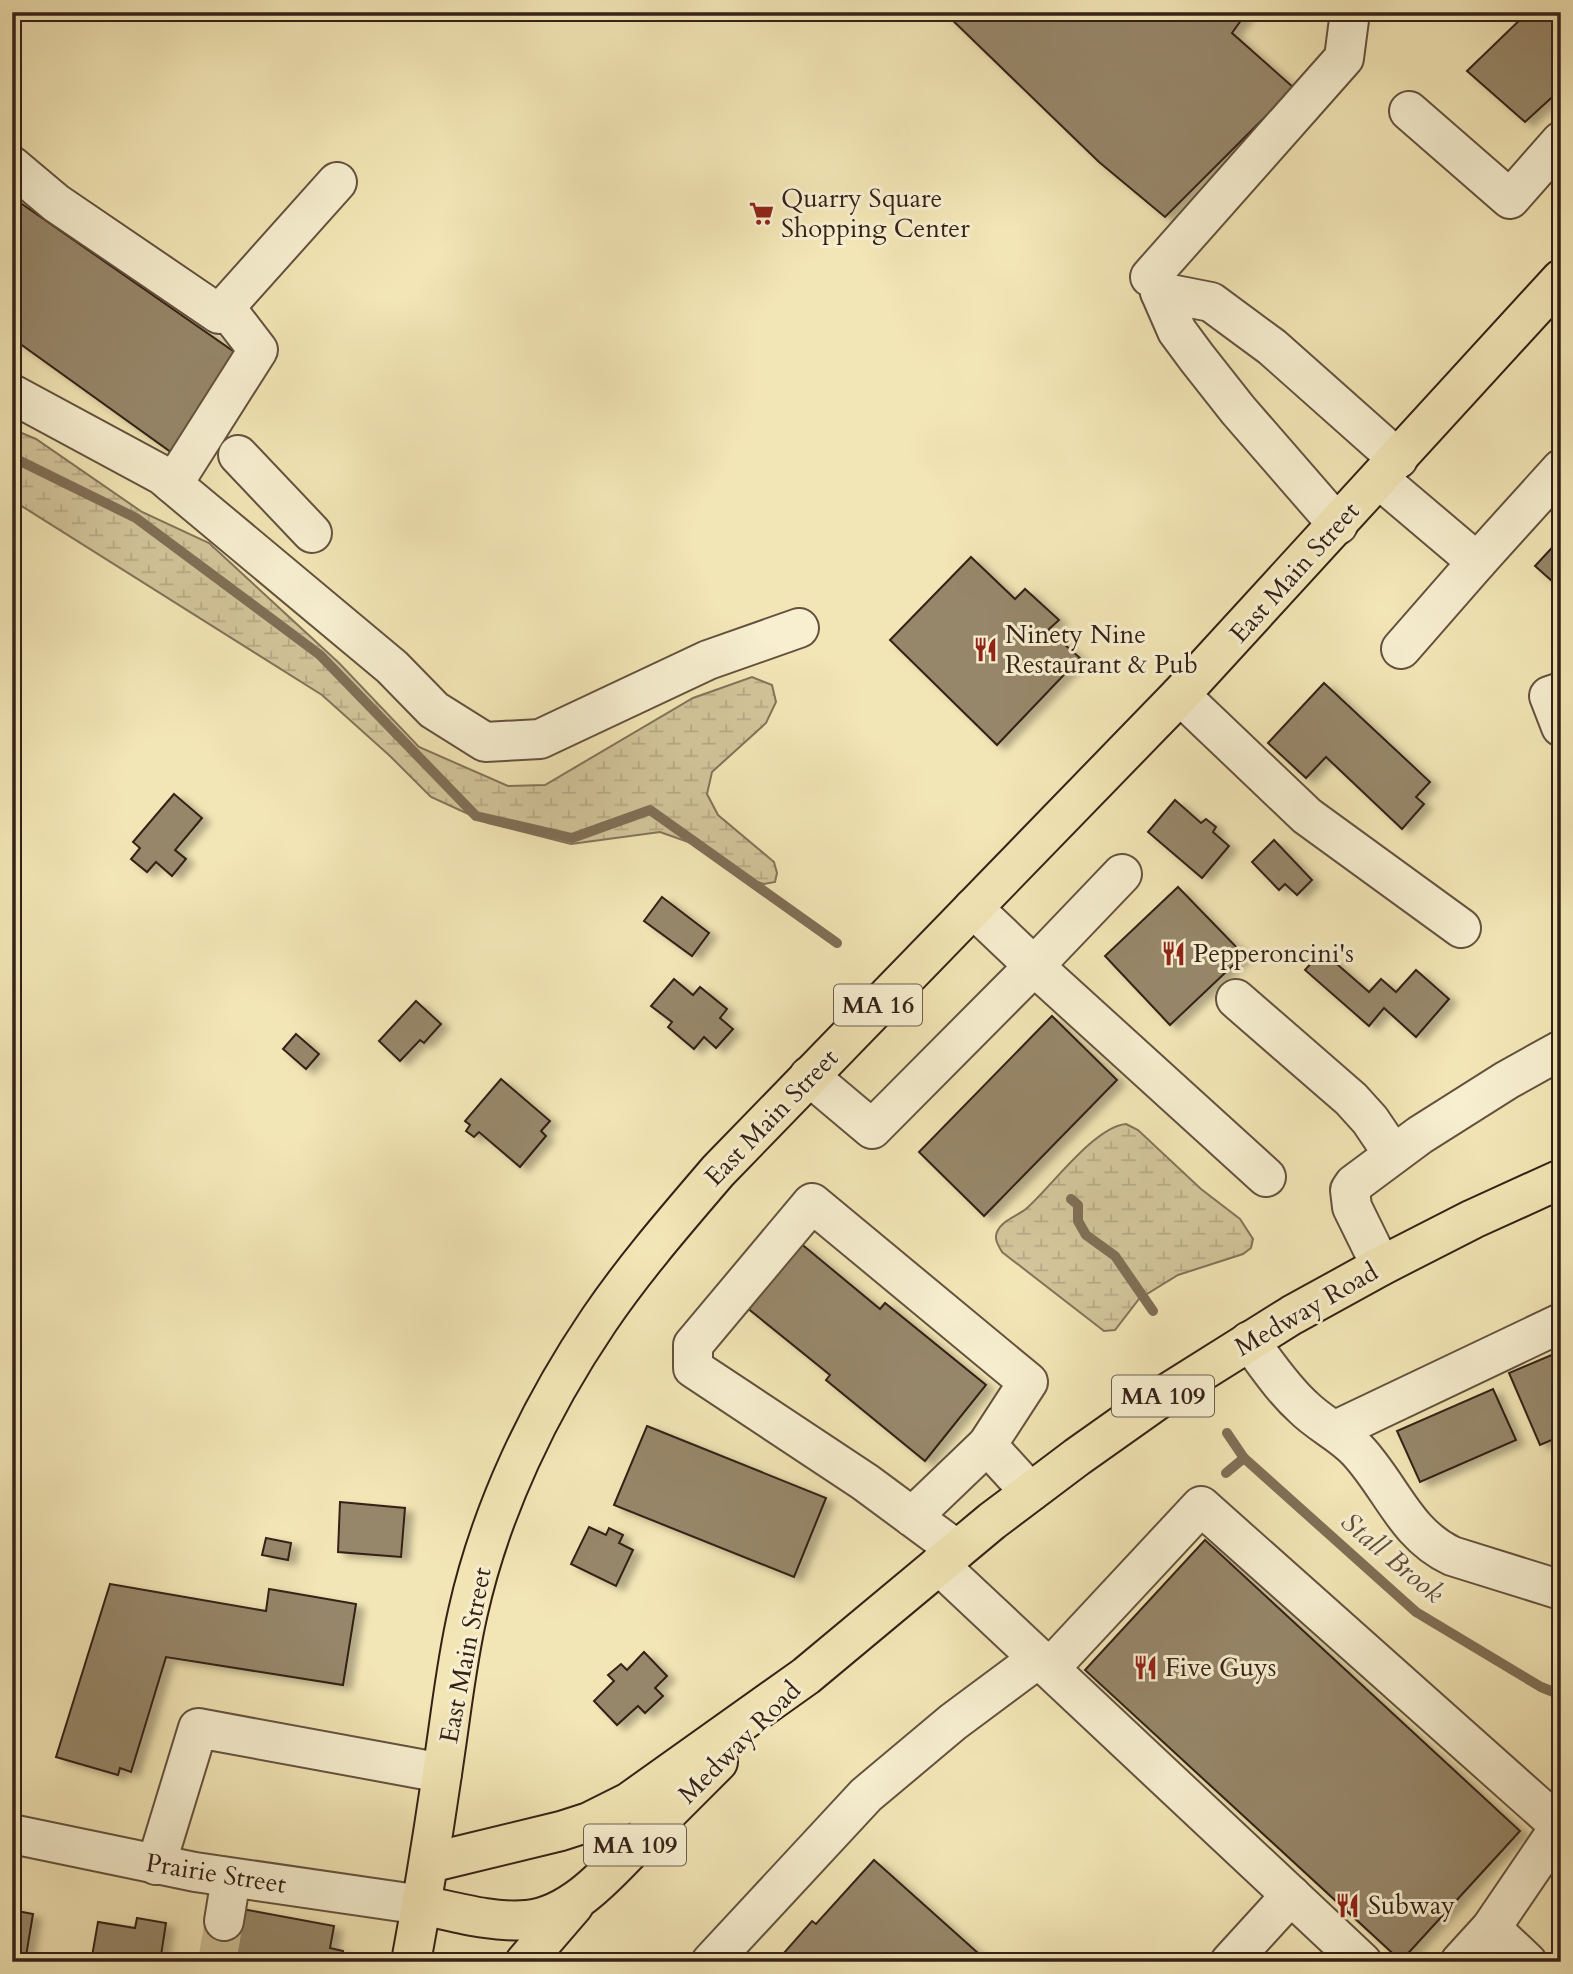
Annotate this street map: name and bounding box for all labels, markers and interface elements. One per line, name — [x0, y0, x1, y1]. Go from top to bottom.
place label: Quarry Square Shopping Center — [781, 181, 970, 246]
supermarket icon: Quarry Square Shopping Center — [747, 199, 775, 227]
street label: East Main Street — [1222, 494, 1367, 650]
place label: Ninety Nine Restaurant & Pub — [1005, 617, 1198, 682]
restaurant icon: Ninety Nine Restaurant & Pub — [971, 635, 999, 663]
place label: Pepperoncini's — [1193, 936, 1354, 971]
restaurant icon: Pepperoncini's — [1159, 939, 1187, 967]
road number: MA 16 — [834, 985, 922, 1026]
street label: East Main Street — [697, 1041, 846, 1194]
street label: Medway Road — [1228, 1254, 1384, 1365]
road number: MA 109 — [1112, 1376, 1214, 1416]
water label: Stall Brook — [1333, 1503, 1452, 1612]
street label: East Main Street — [431, 1564, 500, 1746]
place label: Five Guys — [1165, 1650, 1276, 1685]
restaurant icon: Five Guys — [1131, 1653, 1159, 1681]
street label: Medway Road — [670, 1673, 808, 1811]
road number: MA 109 — [584, 1824, 686, 1866]
street label: Prairie Street — [143, 1845, 289, 1902]
place label: Subway — [1368, 1888, 1455, 1923]
restaurant icon: Subway — [1334, 1891, 1362, 1919]

